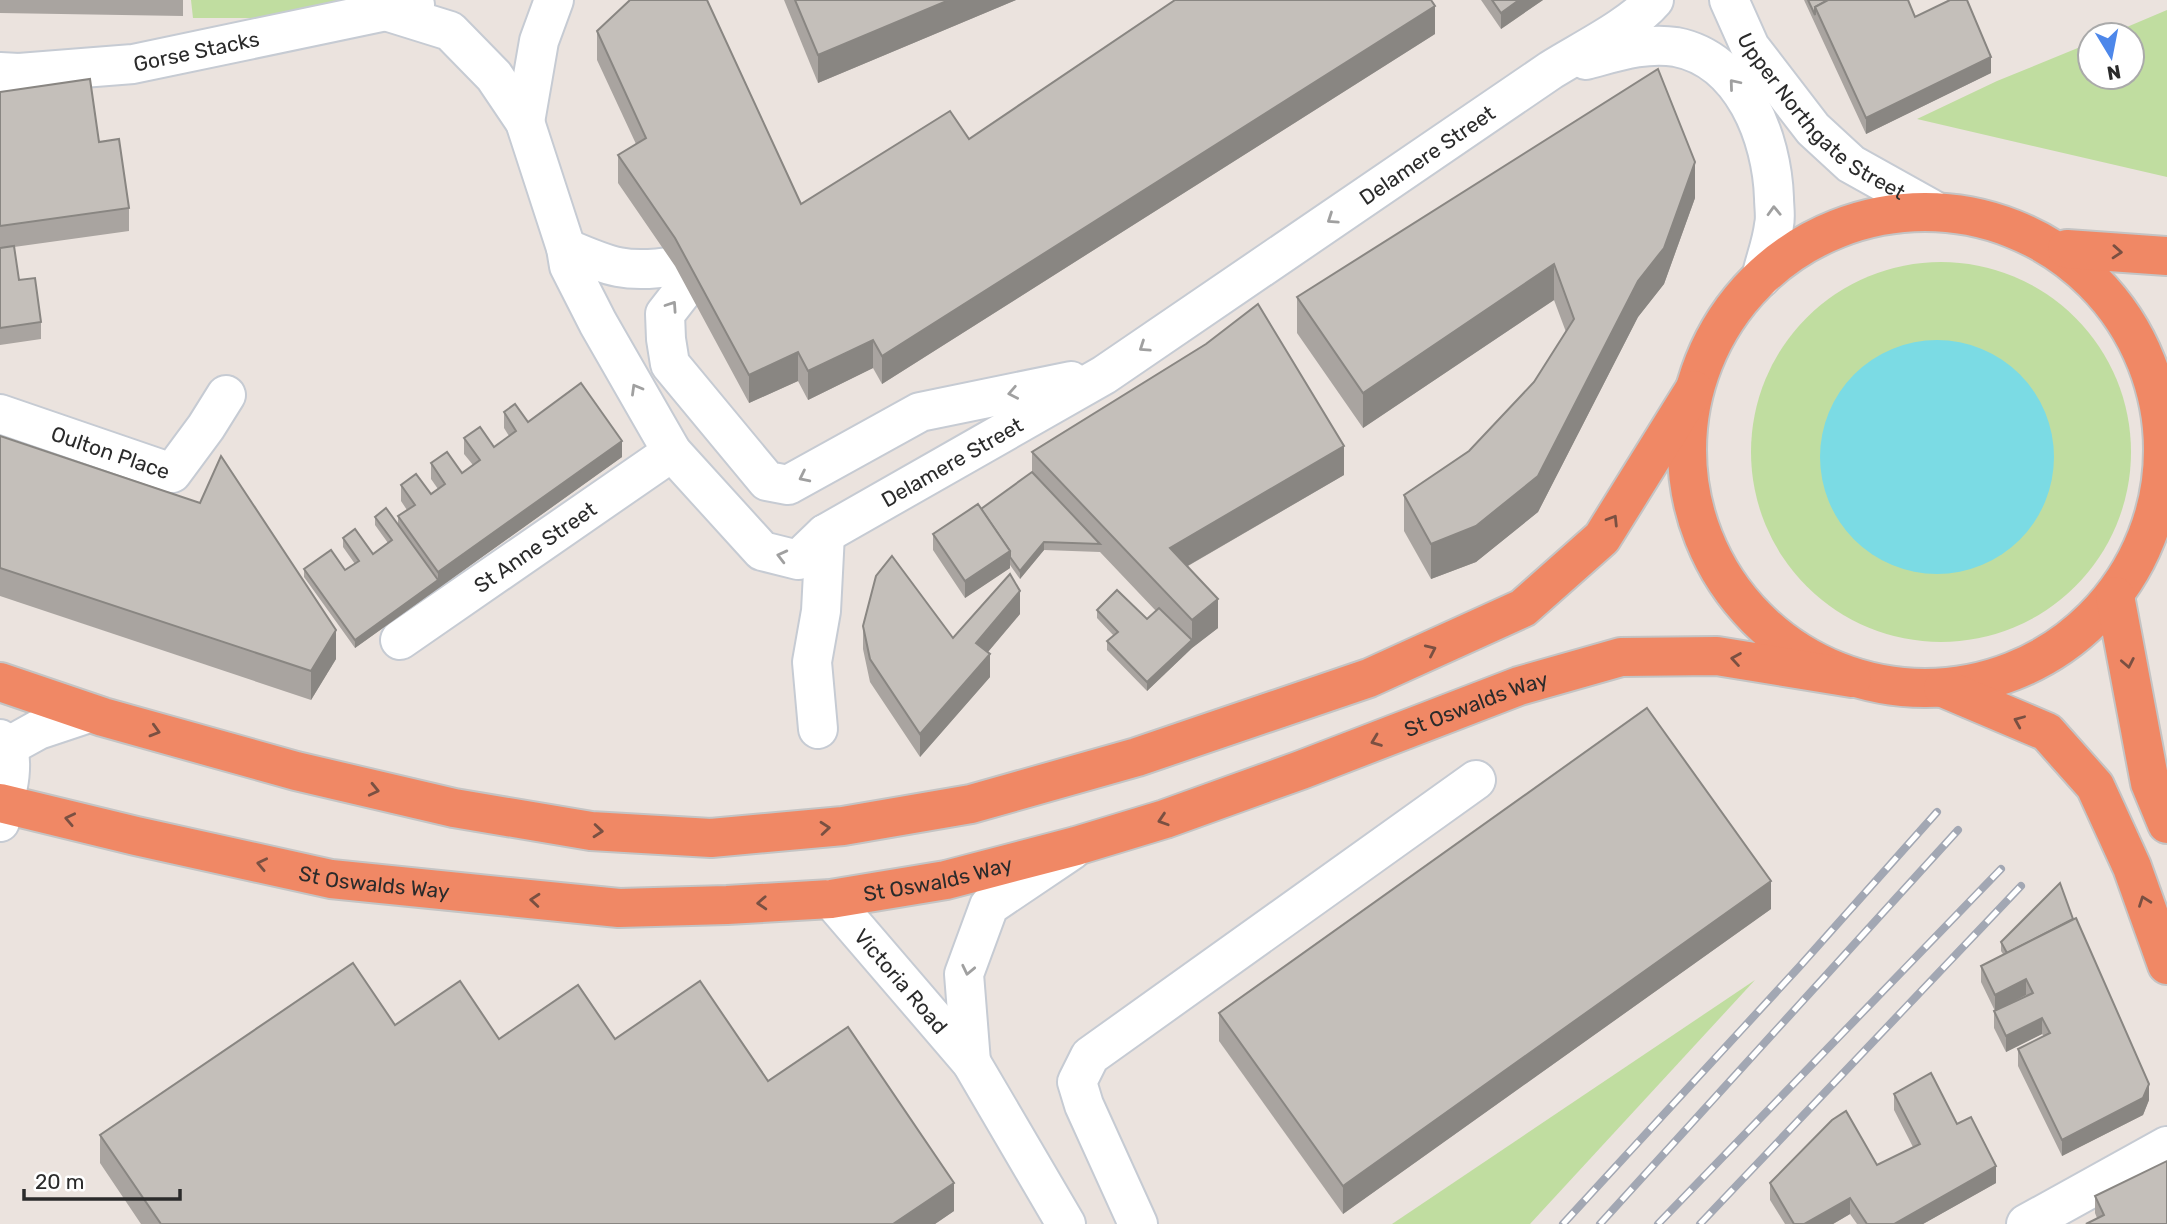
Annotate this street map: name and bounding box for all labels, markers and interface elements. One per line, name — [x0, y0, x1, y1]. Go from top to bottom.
north arrow — [2076, 21, 2146, 91]
street label: Gorse Stacks — [131, 25, 261, 76]
street label: Upper Northgate Street — [1733, 29, 1910, 204]
text: N — [2105, 60, 2123, 85]
one-way arrow — [1730, 79, 1742, 92]
street label: Delamere Street — [1354, 100, 1499, 210]
one-way arrow — [1767, 205, 1782, 216]
one-way arrow — [1327, 211, 1340, 223]
one-way arrow — [2112, 244, 2123, 259]
one-way arrow — [664, 301, 676, 314]
one-way arrow — [1139, 339, 1152, 352]
one-way arrow — [631, 384, 644, 396]
one-way arrow — [1007, 385, 1019, 400]
street label: Delamere Street — [877, 412, 1027, 512]
street label: Oulton Place — [48, 420, 173, 484]
one-way arrow — [799, 469, 811, 483]
street label: St Anne Street — [469, 496, 601, 598]
one-way arrow — [1605, 515, 1618, 528]
one-way arrow — [776, 550, 788, 564]
one-way arrow — [1424, 644, 1436, 658]
one-way arrow — [1730, 652, 1742, 667]
one-way arrow — [2119, 657, 2134, 669]
street label: St Oswalds Way — [1400, 666, 1551, 742]
one-way arrow — [2014, 715, 2026, 729]
one-way arrow — [148, 723, 160, 738]
one-way arrow — [1371, 732, 1383, 746]
one-way arrow — [368, 781, 380, 796]
one-way arrow — [1157, 812, 1169, 826]
one-way arrow — [64, 813, 76, 828]
one-way arrow — [820, 821, 831, 836]
one-way arrow — [593, 823, 604, 838]
street label: St Oswalds Way — [861, 851, 1015, 906]
one-way arrow — [256, 857, 268, 872]
street label: St Oswalds Way — [297, 860, 451, 903]
one-way arrow — [530, 893, 541, 908]
one-way arrow — [757, 896, 768, 911]
one-way arrow — [2138, 896, 2152, 908]
street label: Victoria Road — [849, 923, 953, 1038]
one-way arrow — [961, 964, 976, 976]
scale bar — [24, 1158, 180, 1202]
text: 20 m — [35, 1169, 84, 1194]

